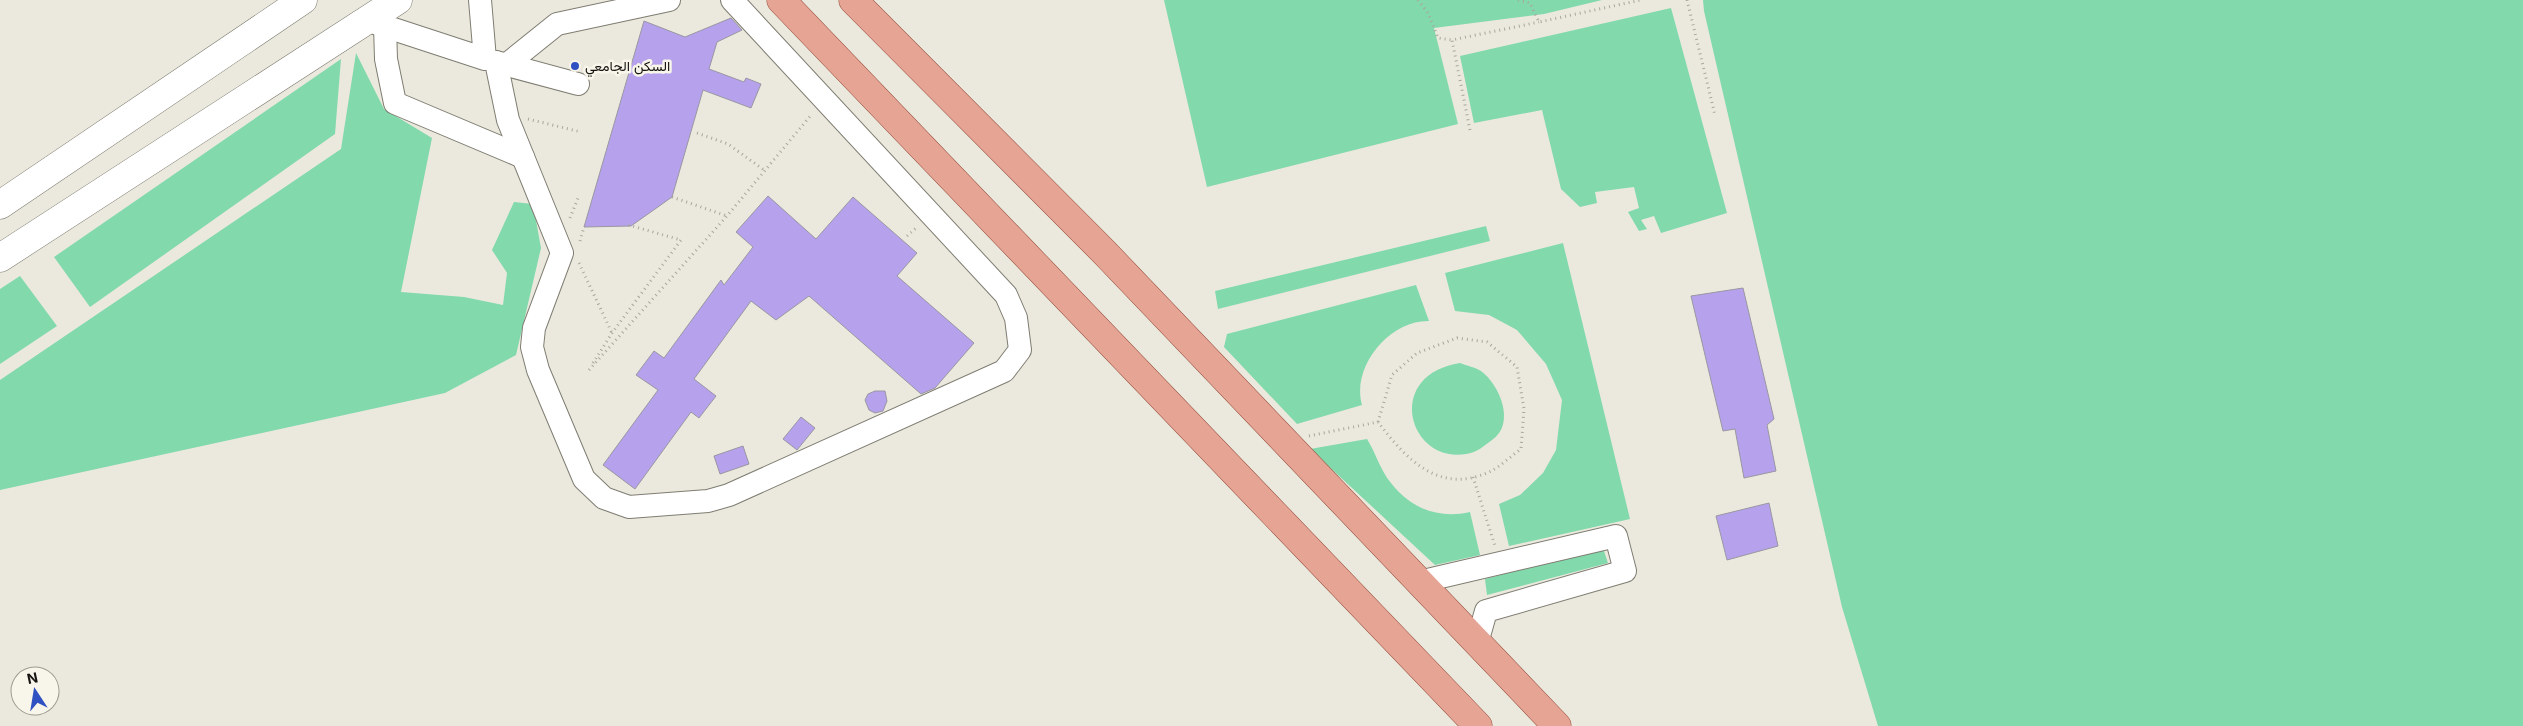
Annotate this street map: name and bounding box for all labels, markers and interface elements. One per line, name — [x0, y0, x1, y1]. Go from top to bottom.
place label: السكن الجامعي — [585, 57, 670, 78]
marker: السكن الجامعي — [569, 60, 581, 72]
north arrow — [10, 666, 60, 716]
text: N — [25, 668, 39, 687]

